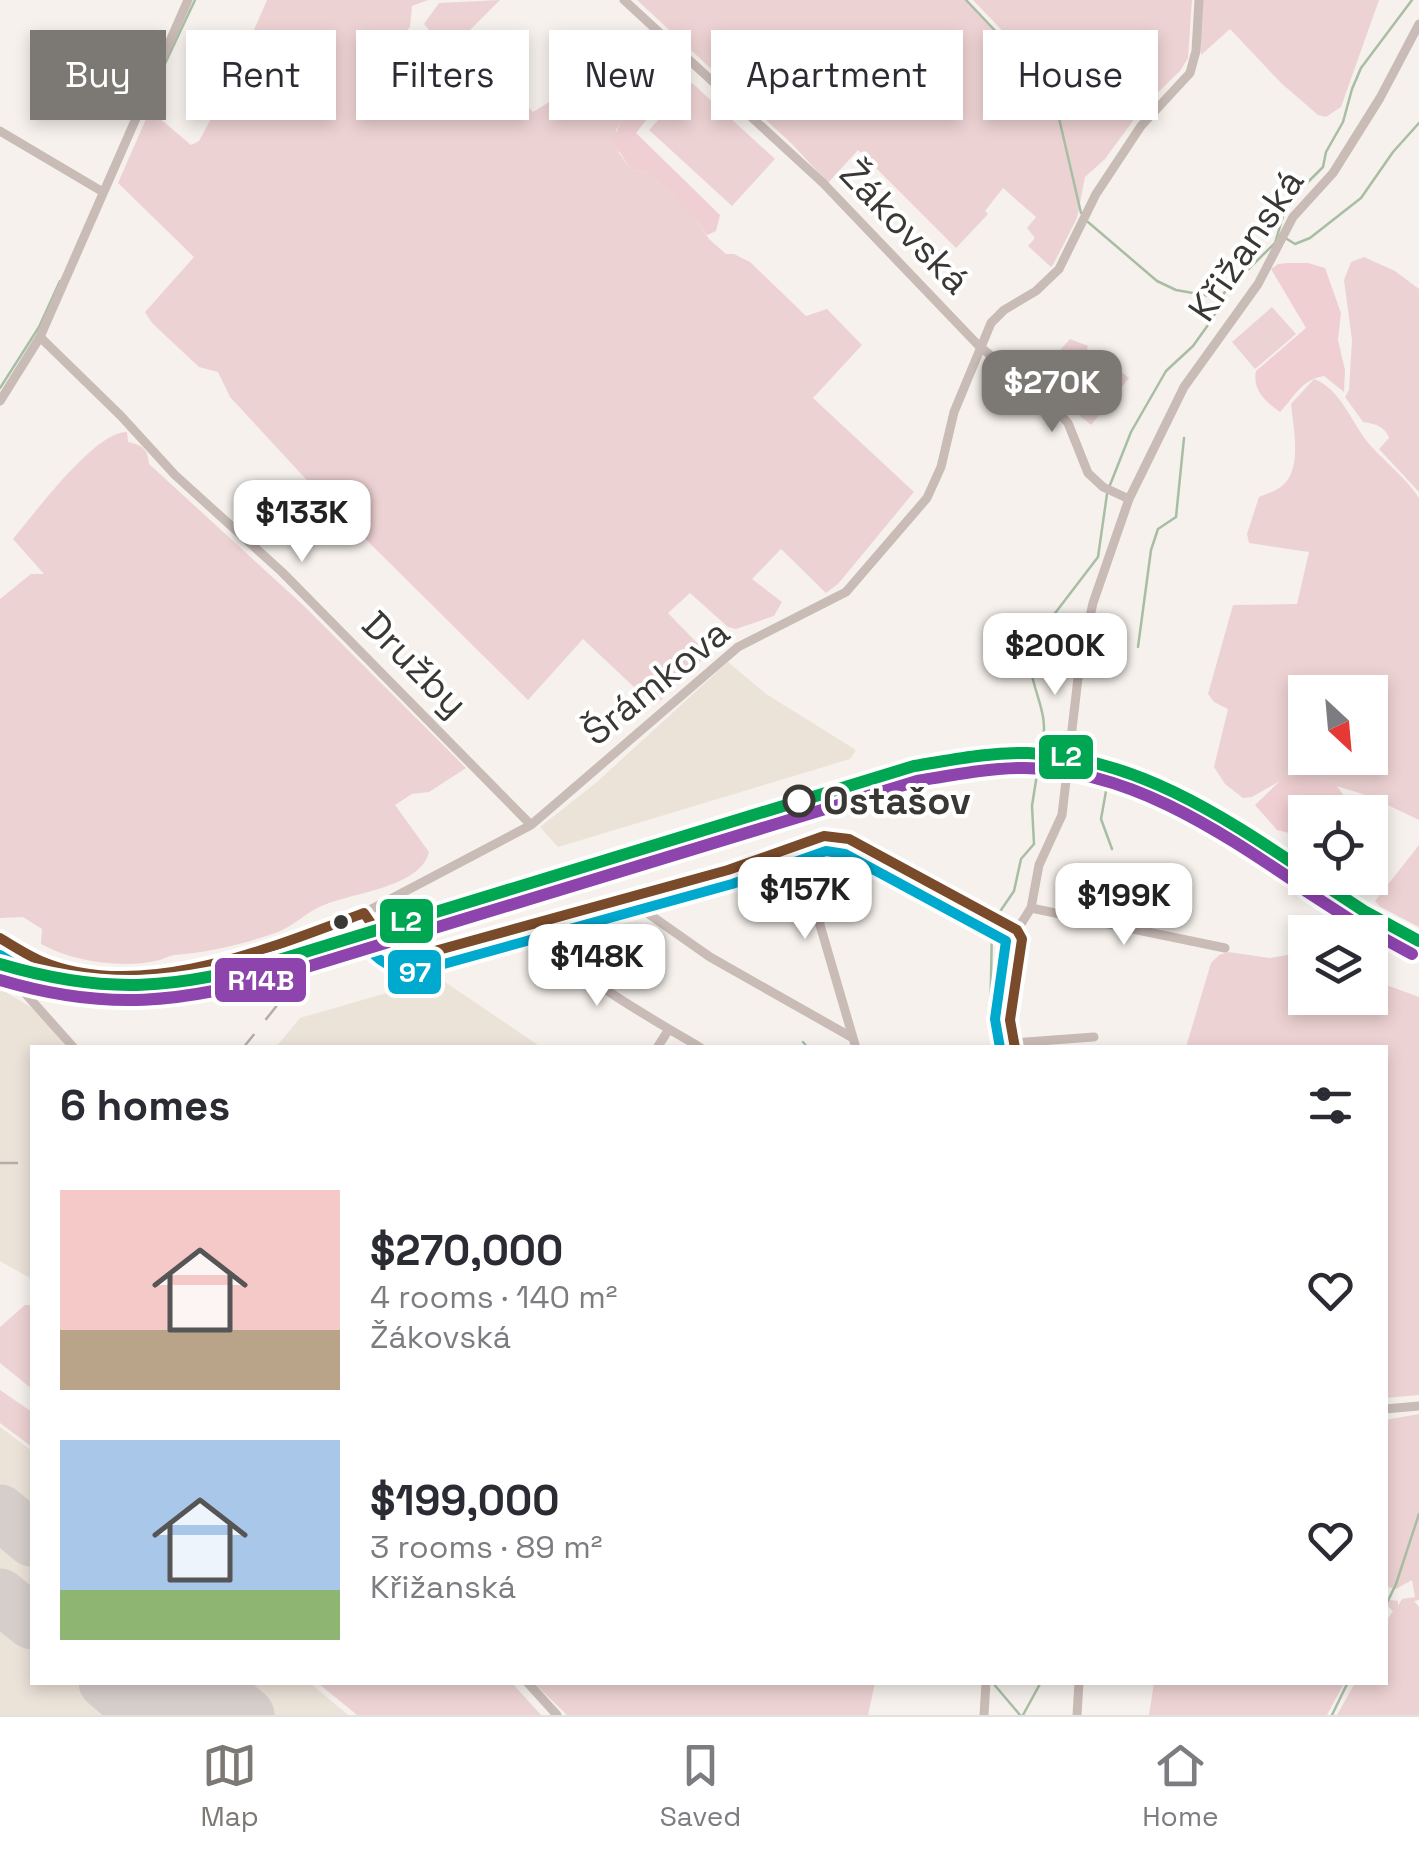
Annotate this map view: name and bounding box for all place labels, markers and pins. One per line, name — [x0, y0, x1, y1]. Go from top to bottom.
pin: $270K — [982, 350, 1122, 435]
pin: $133K — [232, 480, 372, 565]
pin: $200K — [985, 613, 1125, 698]
place label: Ostašov — [823, 777, 971, 825]
marker: Ostašov — [784, 786, 814, 816]
pin: $157K — [735, 857, 875, 942]
pin: $199K — [1054, 863, 1194, 948]
unlabelled marker — [331, 912, 351, 932]
pin: $148K — [527, 924, 667, 1009]

